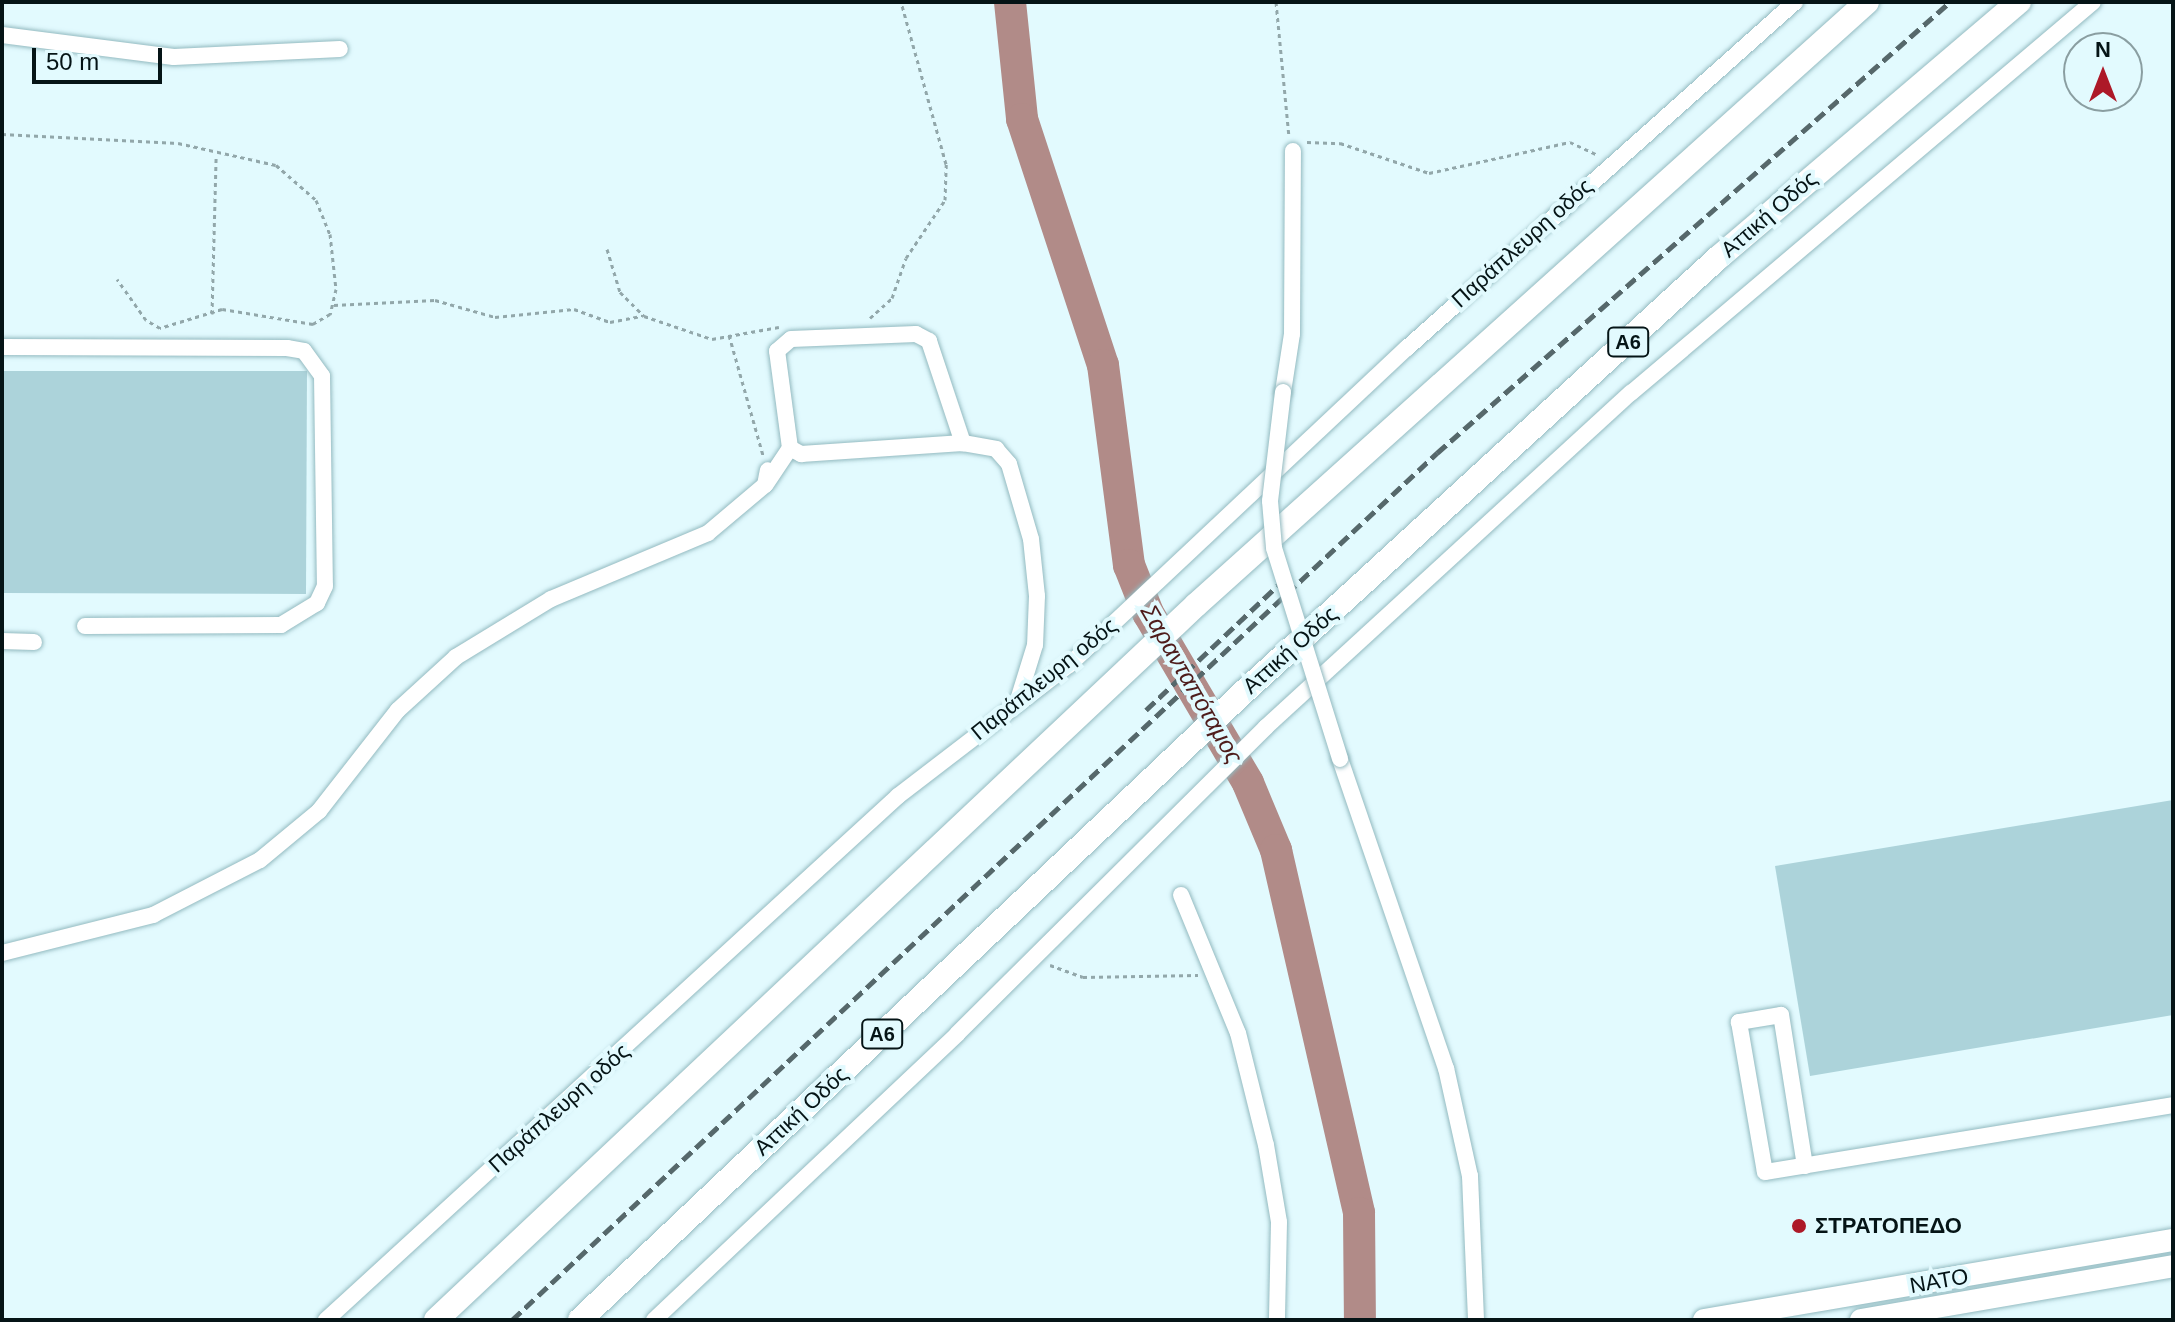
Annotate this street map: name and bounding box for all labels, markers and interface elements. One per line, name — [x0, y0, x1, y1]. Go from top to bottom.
scale bar — [36, 32, 166, 82]
north arrow — [2063, 32, 2143, 112]
text: N — [2095, 37, 2111, 62]
text: 50 m — [46, 48, 99, 75]
street label: Αττική Οδός — [1716, 165, 1822, 263]
street label: Παράπλευρη οδός — [1446, 173, 1598, 313]
road number: Α6 — [1606, 326, 1650, 358]
water label: Σαρανταπόταμος — [1135, 599, 1249, 769]
street label: Αττική Οδός — [1237, 601, 1343, 699]
street label: Παράπλευρη οδός — [966, 612, 1122, 746]
road number: Α6 — [860, 1018, 904, 1050]
street label: Παράπλευρη οδός — [483, 1038, 635, 1178]
street label: Αττική Οδός — [749, 1061, 853, 1161]
place label: ΣΤΡΑΤΟΠΕΔΟ — [1815, 1213, 1962, 1239]
marker: ΣΤΡΑΤΟΠΕΔΟ — [1790, 1217, 1808, 1235]
street label: ΝΑΤΟ — [1908, 1263, 1970, 1299]

